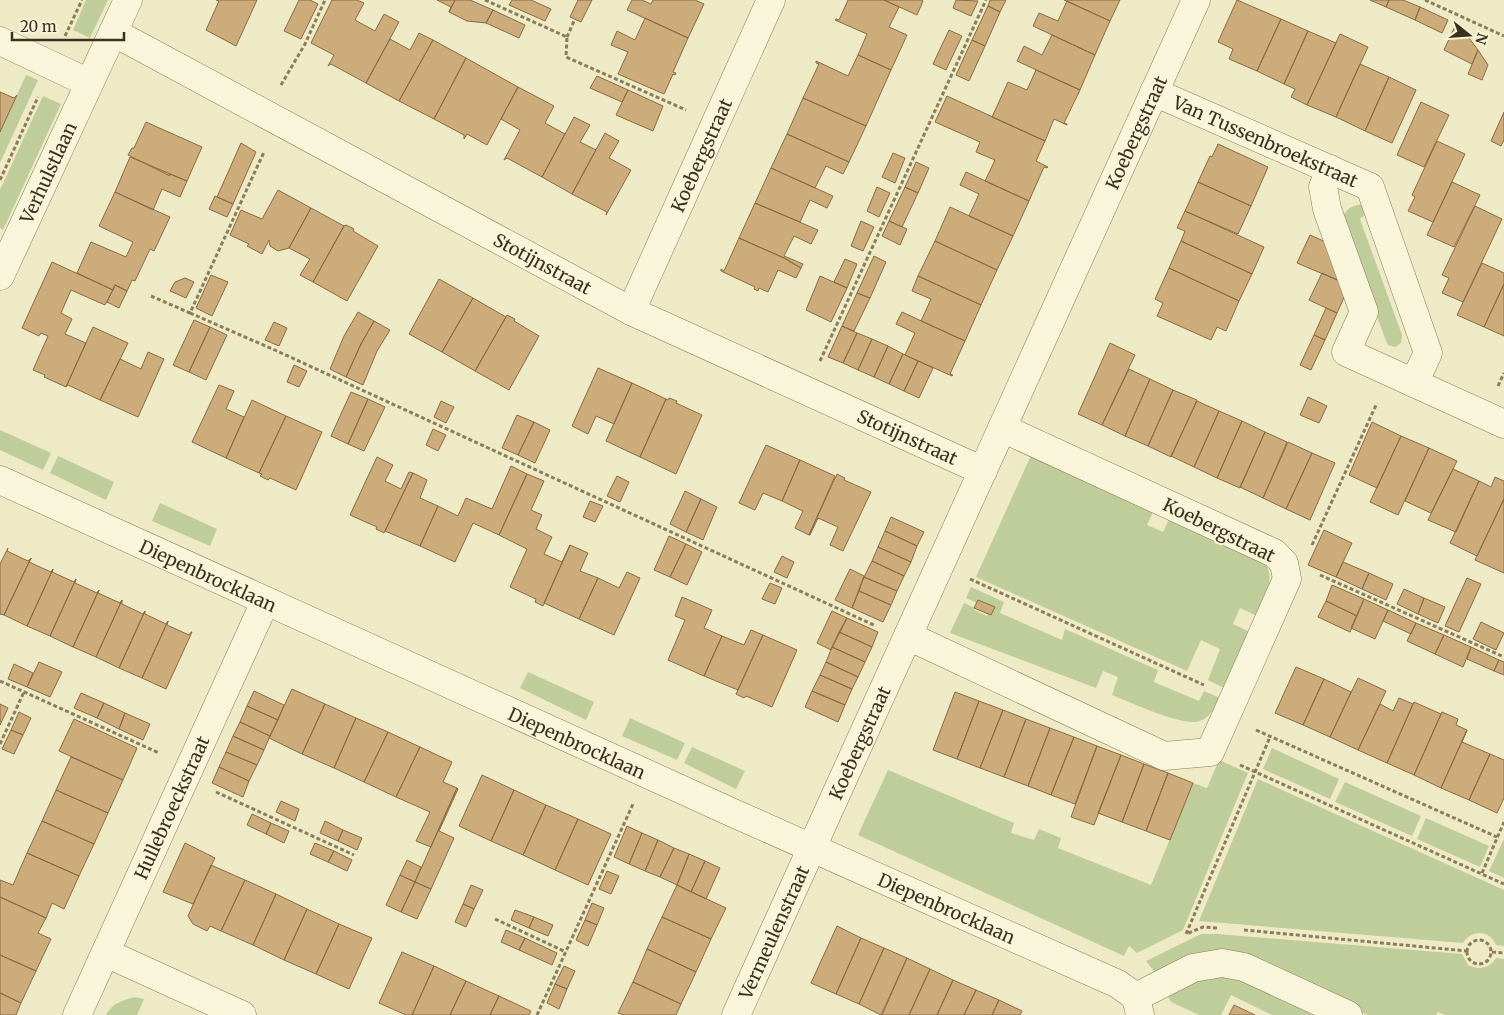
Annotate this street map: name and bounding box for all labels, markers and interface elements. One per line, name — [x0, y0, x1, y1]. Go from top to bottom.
scale bar — [12, 10, 125, 42]
north arrow — [1444, 10, 1494, 60]
text: 20 m — [20, 17, 57, 36]
text: N — [1471, 31, 1492, 47]
street label: Koebergstraat — [1100, 72, 1172, 193]
street label: Van Tussenbroekstraat — [1169, 90, 1362, 192]
street label: Koebergstraat — [666, 95, 737, 216]
street label: Verhulstlaan — [14, 118, 81, 228]
street label: Stotijnstraat — [490, 228, 596, 299]
street label: Stotijnstraat — [854, 404, 961, 469]
street label: Koebergstraat — [1159, 493, 1279, 567]
street label: Diepenbrocklaan — [136, 534, 280, 617]
street label: Koebergstraat — [824, 682, 895, 803]
street label: Diepenbrocklaan — [505, 702, 649, 784]
street label: Hullebroeckstraat — [129, 732, 214, 883]
street label: Vermeulenstraat — [733, 862, 814, 1003]
street label: Diepenbrocklaan — [874, 868, 1019, 949]

